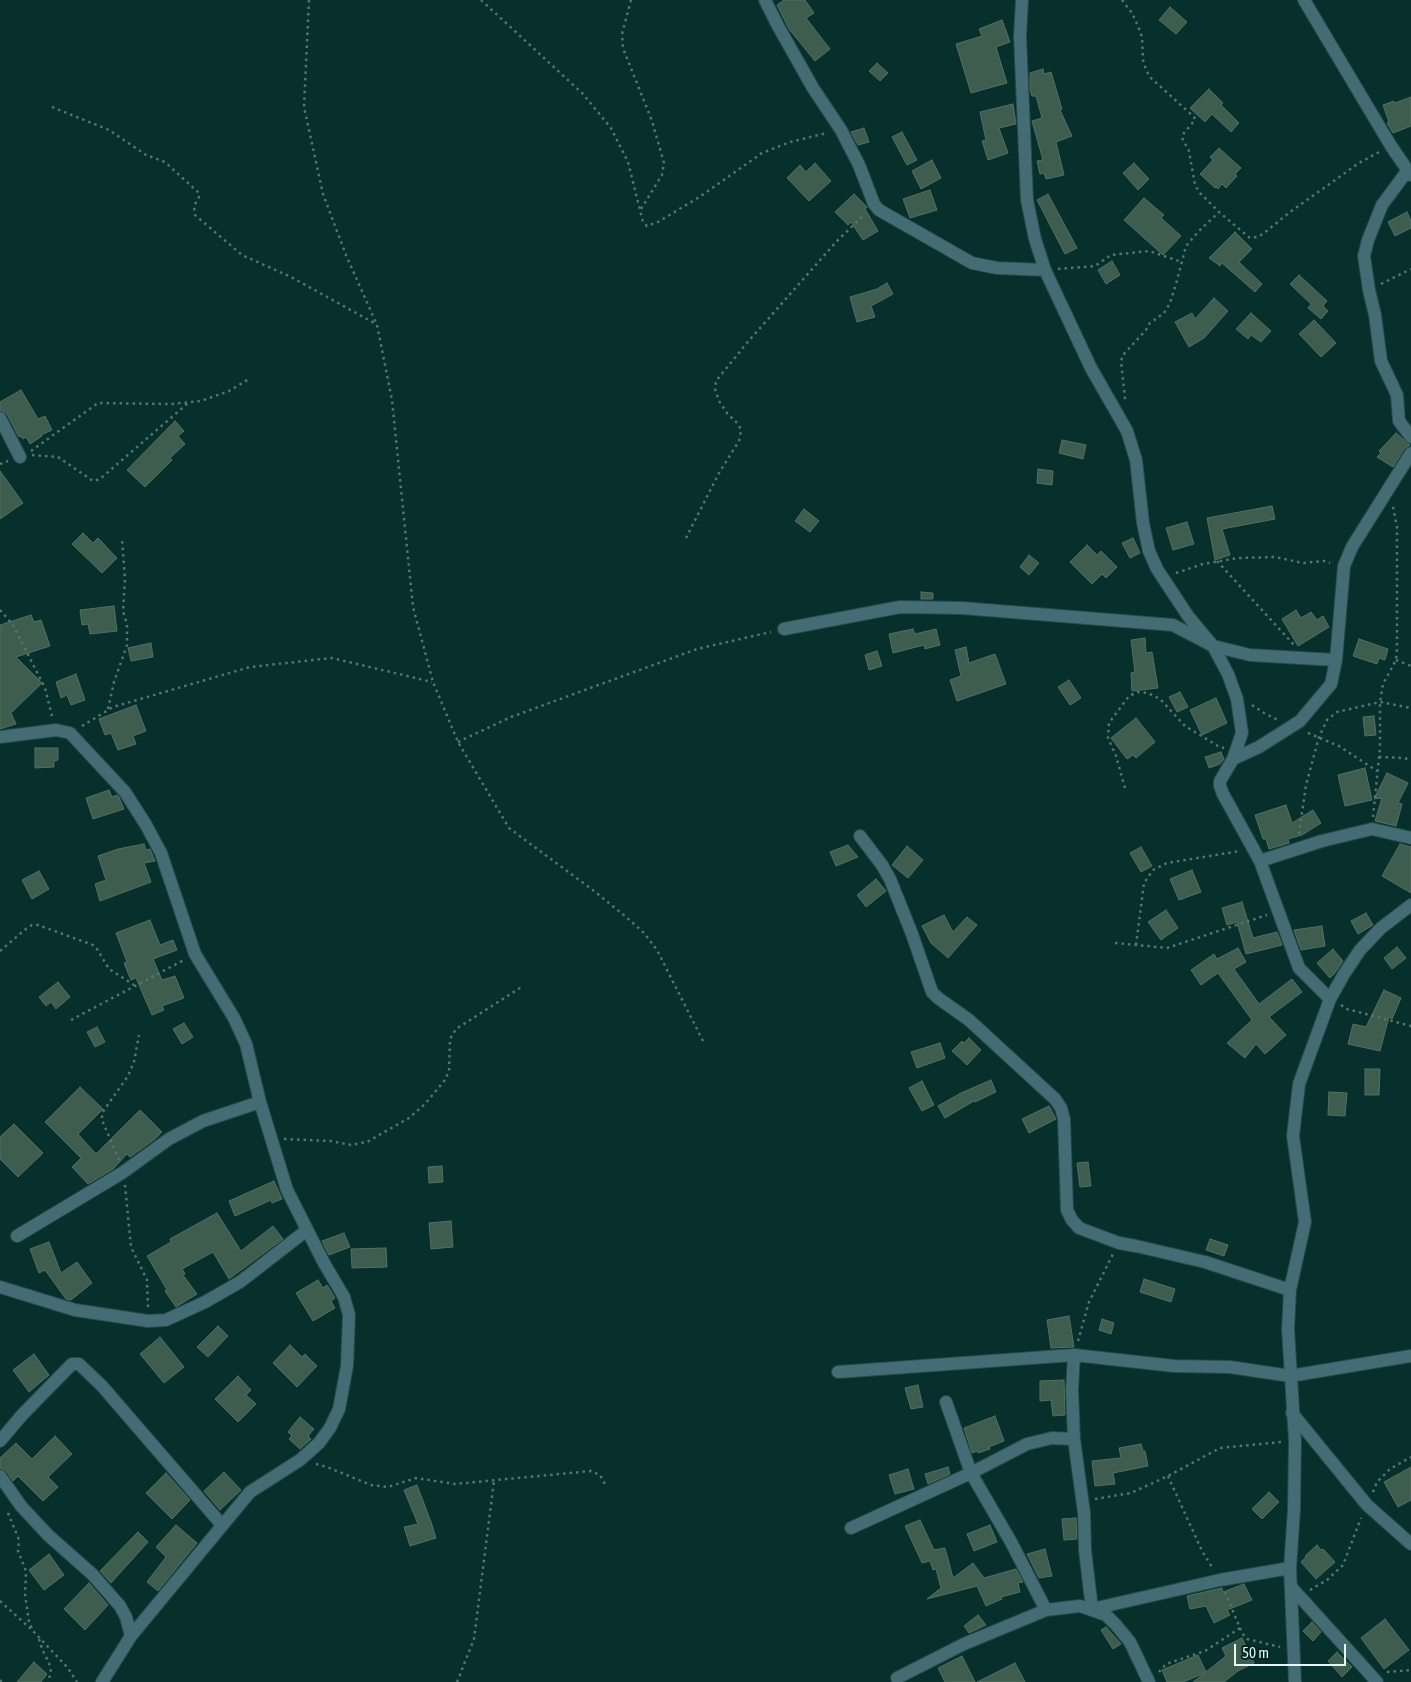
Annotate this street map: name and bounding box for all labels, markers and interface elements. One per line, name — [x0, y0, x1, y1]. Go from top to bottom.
scale bar — [1236, 1634, 1348, 1666]
text: 50 m — [1242, 1644, 1269, 1661]

